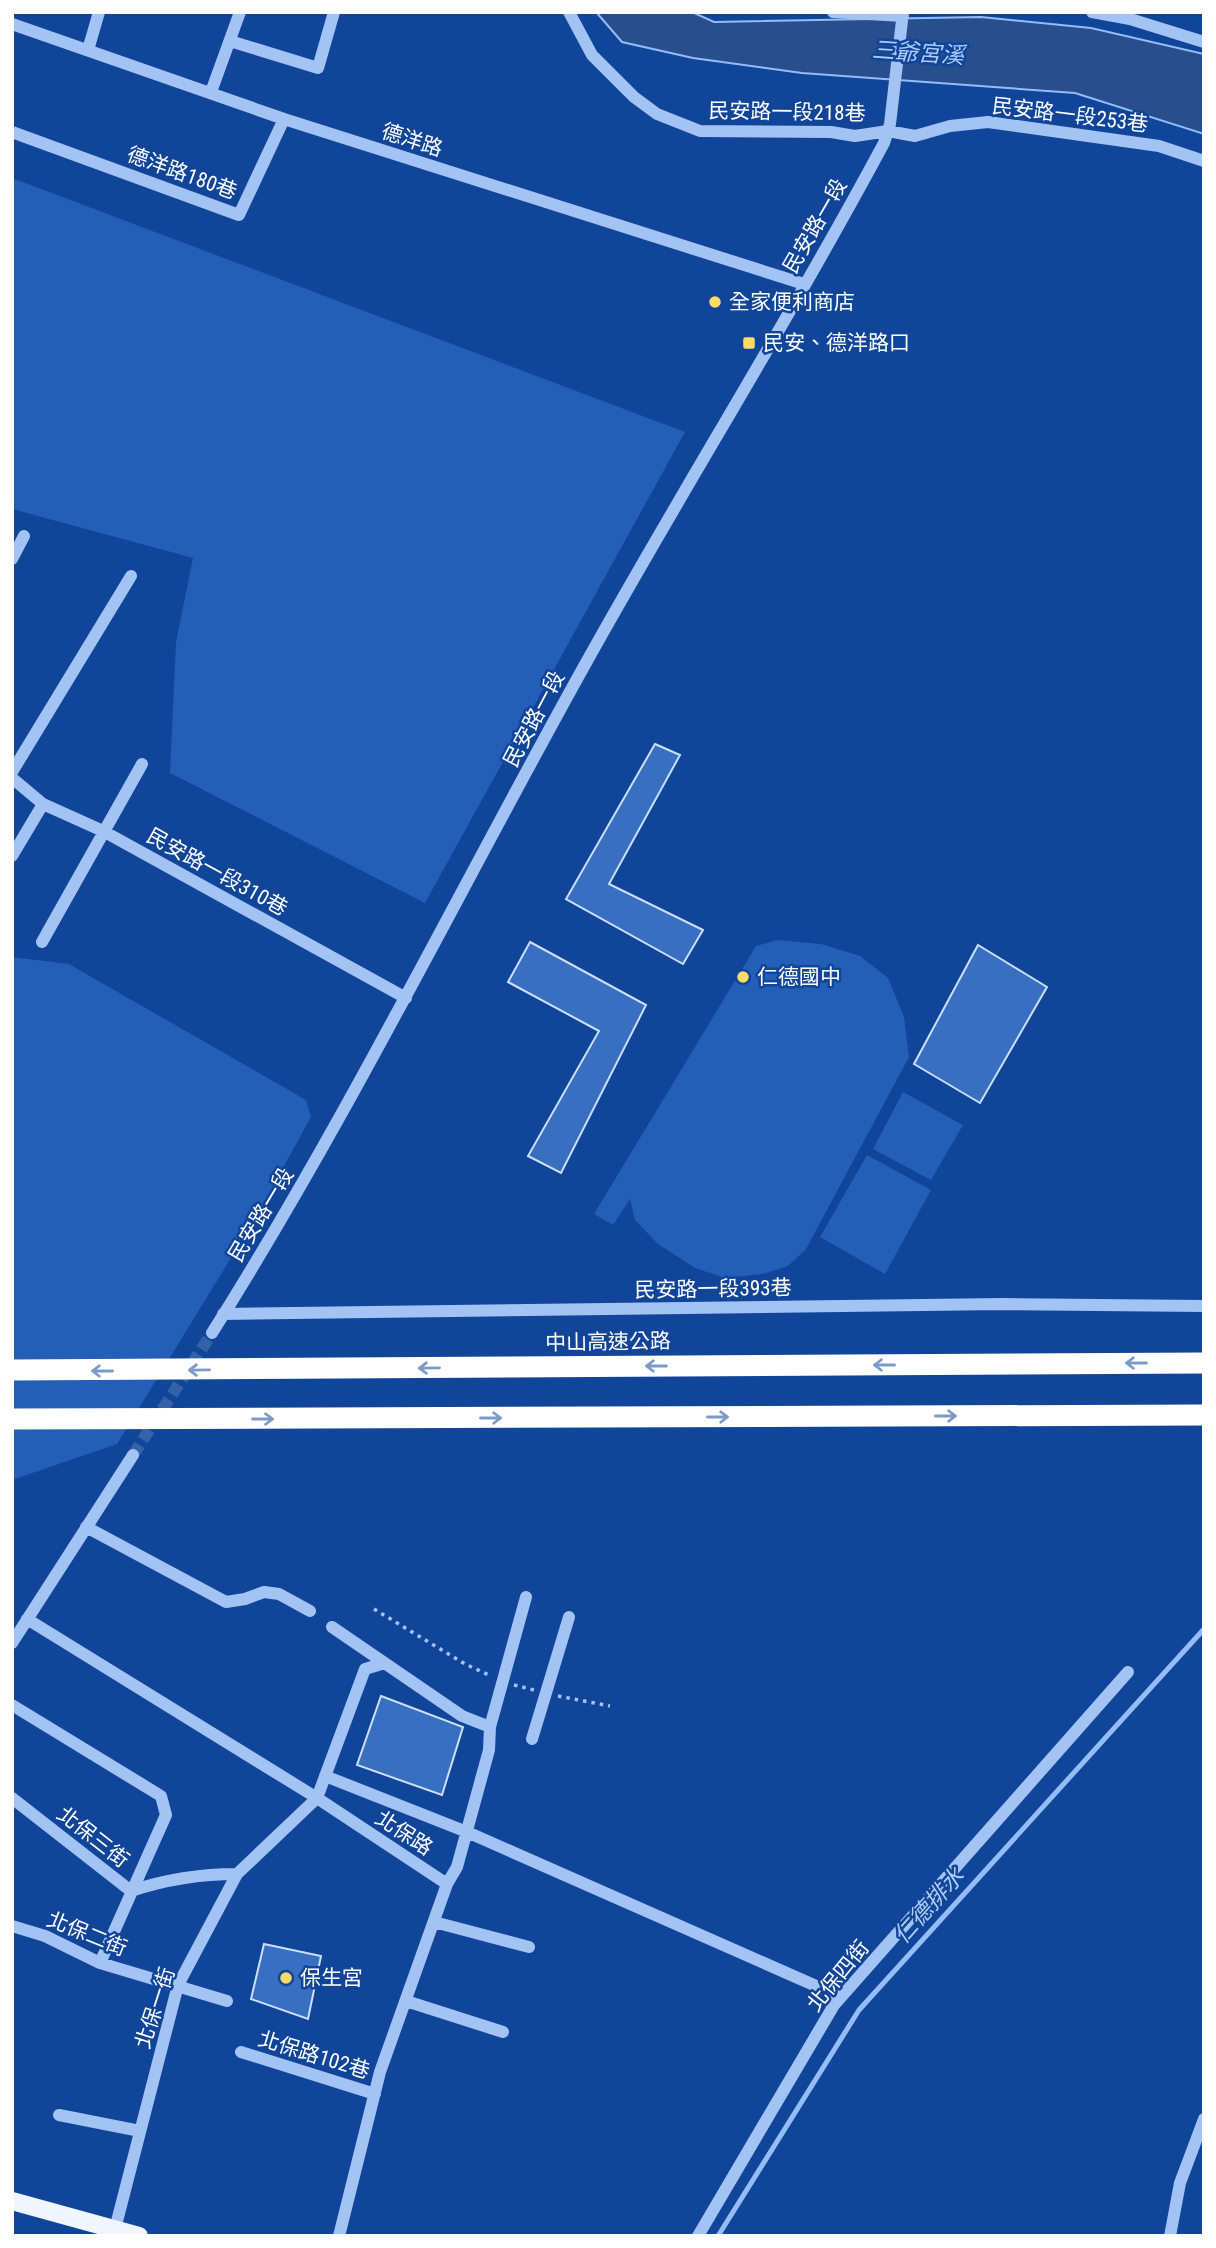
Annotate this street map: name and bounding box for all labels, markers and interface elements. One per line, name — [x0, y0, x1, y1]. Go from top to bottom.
water label: 三爺宮溪 — [871, 36, 968, 70]
street label: 民安路一段253巷 — [991, 94, 1149, 136]
street label: 民安路一段218巷 — [708, 99, 866, 125]
street label: 德洋路 — [378, 119, 446, 161]
street label: 德洋路180巷 — [124, 142, 240, 204]
street label: 民安路一段 — [778, 175, 852, 277]
place label: 全家便利商店 — [729, 290, 855, 314]
marker: 全家便利商店 — [707, 294, 723, 310]
place label: 民安、德洋路口 — [763, 331, 910, 355]
marker: 民安、德洋路口 — [741, 335, 757, 351]
street label: 民安路一段 — [499, 667, 569, 771]
street label: 民安路一段310巷 — [142, 823, 292, 921]
place label: 仁德國中 — [757, 965, 841, 989]
marker: 仁德國中 — [735, 969, 751, 985]
street label: 民安路一段 — [224, 1164, 298, 1266]
street label: 民安路一段393巷 — [634, 1276, 792, 1302]
street label: 中山高速公路 — [545, 1329, 671, 1355]
one-way arrow — [1124, 1357, 1147, 1370]
one-way arrow — [872, 1358, 895, 1372]
one-way arrow — [645, 1359, 668, 1372]
one-way arrow — [417, 1361, 440, 1375]
one-way arrow — [91, 1364, 114, 1378]
one-way arrow — [188, 1364, 211, 1377]
one-way arrow — [934, 1409, 957, 1423]
one-way arrow — [707, 1410, 730, 1424]
one-way arrow — [479, 1411, 502, 1425]
one-way arrow — [252, 1412, 275, 1426]
street label: 北保三街 — [53, 1802, 133, 1872]
street label: 北保路 — [371, 1806, 437, 1860]
water label: 仁德排水 — [888, 1862, 970, 1949]
street label: 北保二街 — [44, 1907, 130, 1961]
street label: 北保四街 — [802, 1936, 874, 2016]
street label: 北保一街 — [131, 1964, 179, 2052]
place label: 保生宮 — [300, 1966, 363, 1990]
marker: 保生宮 — [278, 1970, 294, 1986]
street label: 北保路102巷 — [255, 2027, 373, 2083]

